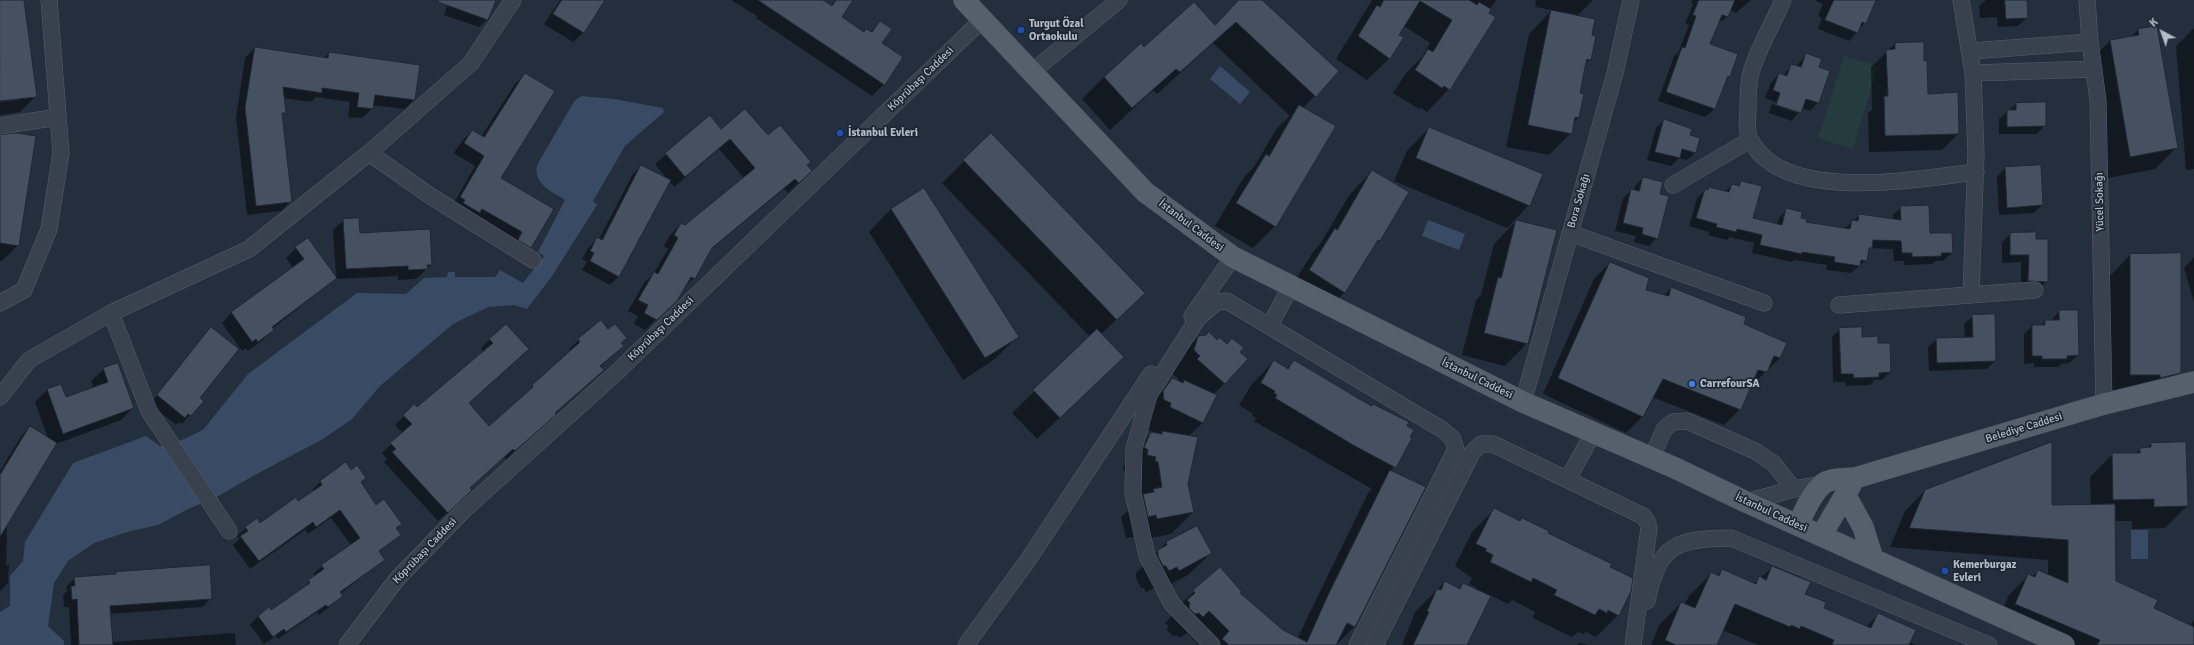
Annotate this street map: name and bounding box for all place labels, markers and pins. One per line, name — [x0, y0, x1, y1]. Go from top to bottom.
place label: Turgut Özal Ortaokulu — [1029, 17, 1084, 43]
marker: Turgut Özal Ortaokulu — [1016, 25, 1026, 35]
place label: İstanbul Evleri — [848, 126, 918, 140]
marker: İstanbul Evleri — [835, 128, 845, 138]
place label: CarrefourSA — [1700, 377, 1760, 391]
marker: CarrefourSA — [1687, 379, 1697, 389]
place label: Kemerburgaz Evleri — [1953, 558, 2017, 584]
marker: Kemerburgaz Evleri — [1940, 566, 1950, 576]

